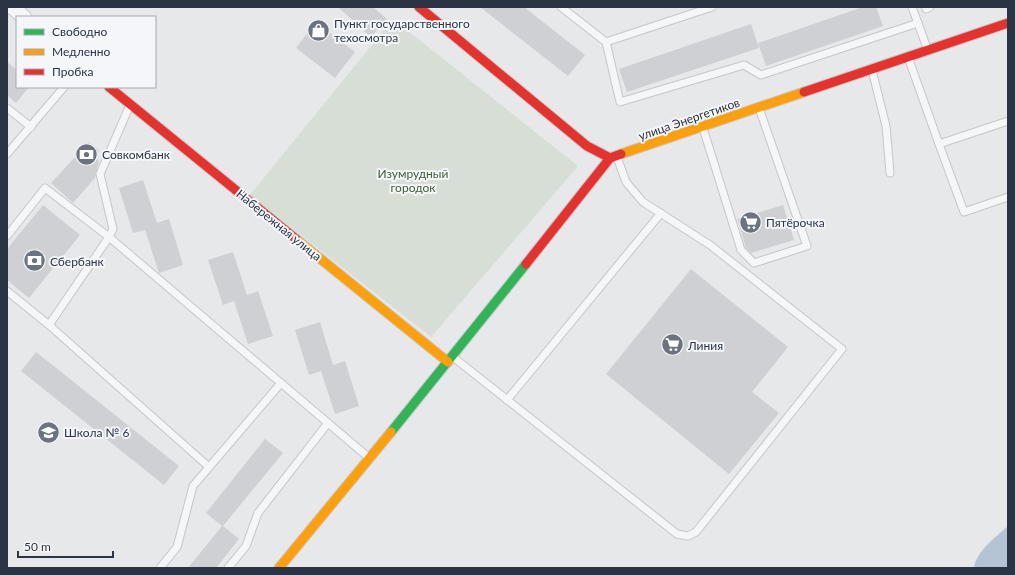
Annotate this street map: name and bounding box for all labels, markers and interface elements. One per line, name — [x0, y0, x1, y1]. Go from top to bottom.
legend — [16, 16, 156, 88]
place label: Пункт государственного техосмотра — [334, 16, 470, 45]
shop icon: Пункт государственного техосмотра — [305, 17, 331, 43]
text: Свободно — [52, 24, 108, 39]
text: Медленно — [52, 44, 111, 59]
text: Пробка — [52, 64, 93, 79]
street label: улица Энергетиков — [636, 95, 742, 143]
bank icon: Совкомбанк — [73, 141, 99, 167]
place label: Совкомбанк — [102, 147, 171, 162]
park label: Изумрудный городок — [378, 166, 448, 195]
street label: Набережная улица — [233, 186, 325, 264]
supermarket icon: Пятёрочка — [738, 209, 764, 235]
place label: Пятёрочка — [766, 215, 825, 230]
bank icon: Сбербанк — [21, 248, 47, 274]
place label: Сбербанк — [50, 254, 105, 269]
supermarket icon: Линия — [659, 332, 685, 358]
place label: Линия — [687, 338, 723, 353]
school or university icon: Школа № 6 — [35, 419, 61, 445]
place label: Школа № 6 — [64, 425, 129, 440]
scale bar — [18, 533, 113, 559]
text: 50 m — [24, 539, 51, 554]

